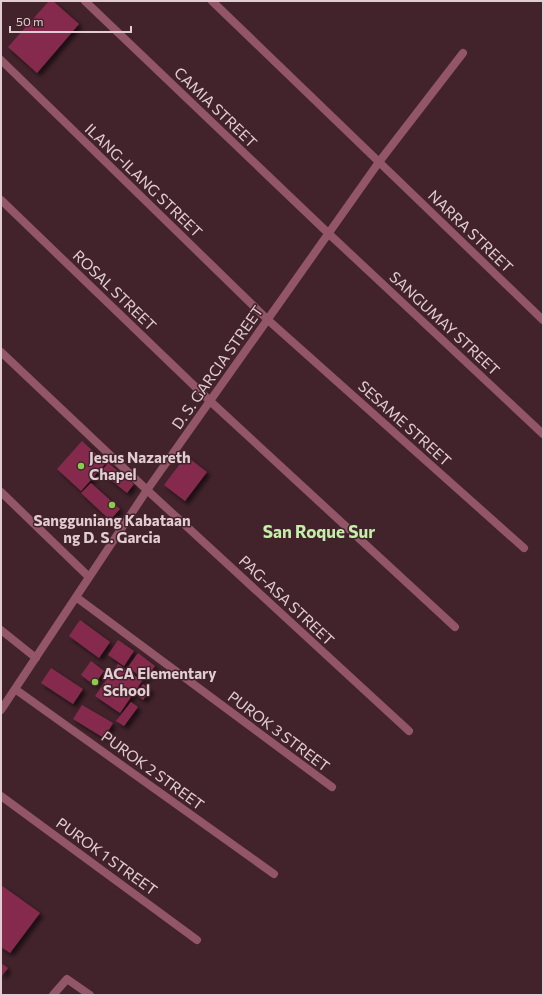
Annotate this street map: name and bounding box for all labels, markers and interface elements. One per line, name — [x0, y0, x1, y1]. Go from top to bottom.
scale bar — [10, 8, 131, 34]
text: 50 m — [16, 14, 44, 28]
street label: CAMIA STREET — [171, 63, 261, 151]
street label: ILANG-ILANG STREET — [82, 119, 207, 241]
street label: NARRA STREET — [425, 186, 517, 276]
street label: ROSAL STREET — [70, 246, 161, 334]
street label: SANGUMAY STREET — [386, 267, 504, 379]
street label: D. S. GARCIA STREET — [168, 301, 267, 432]
street label: SESAME STREET — [355, 377, 455, 470]
place label: Jesus Nazareth Chapel — [89, 448, 191, 483]
marker: Jesus Nazareth Chapel — [76, 461, 86, 471]
marker: Sangguniang Kabataan ng D. S. Garcia — [107, 500, 117, 510]
place label: Sangguniang Kabataan ng D. S. Garcia — [33, 511, 191, 546]
district label: San Roque Sur — [263, 521, 375, 542]
street label: PAG-ASA STREET — [236, 551, 339, 649]
place label: ACA Elementary School — [103, 664, 217, 699]
marker: ACA Elementary School — [90, 677, 100, 687]
street label: PUROK 3 STREET — [225, 687, 334, 775]
street label: PUROK 2 STREET — [98, 727, 208, 813]
street label: PUROK 1 STREET — [53, 813, 161, 899]

